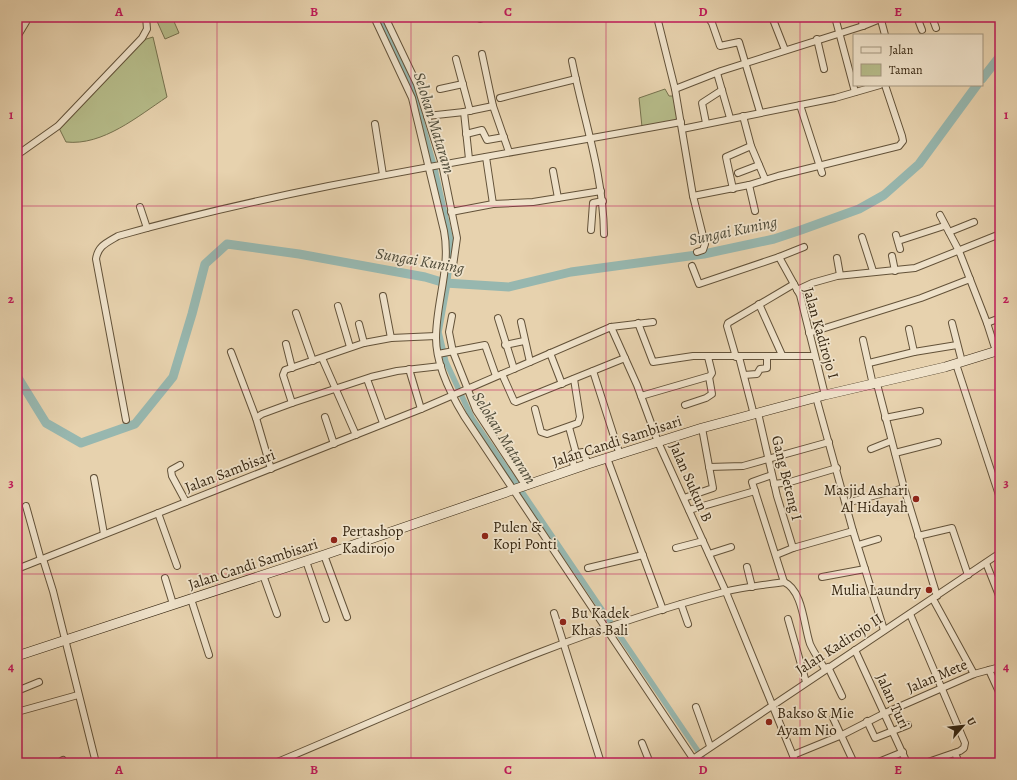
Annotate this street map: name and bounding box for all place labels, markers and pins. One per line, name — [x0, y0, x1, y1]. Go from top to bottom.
place label: Masjid Ashari Al Hidayah — [824, 480, 908, 517]
marker: Masjid Ashari Al Hidayah — [911, 494, 921, 504]
place label: Pulen & Kopi Ponti — [493, 517, 557, 554]
place label: Pertashop Kadirojo — [342, 521, 404, 558]
marker: Pulen & Kopi Ponti — [480, 531, 490, 541]
marker: Pertashop Kadirojo — [329, 535, 339, 545]
place label: Mulia Laundry — [831, 580, 921, 600]
marker: Mulia Laundry — [924, 585, 934, 595]
place label: Bu Kadek Khas Bali — [571, 603, 630, 640]
marker: Bu Kadek Khas Bali — [558, 617, 568, 627]
place label: Bakso & Mie Ayam Nio — [776, 703, 854, 740]
marker: Bakso & Mie Ayam Nio — [764, 717, 774, 727]

